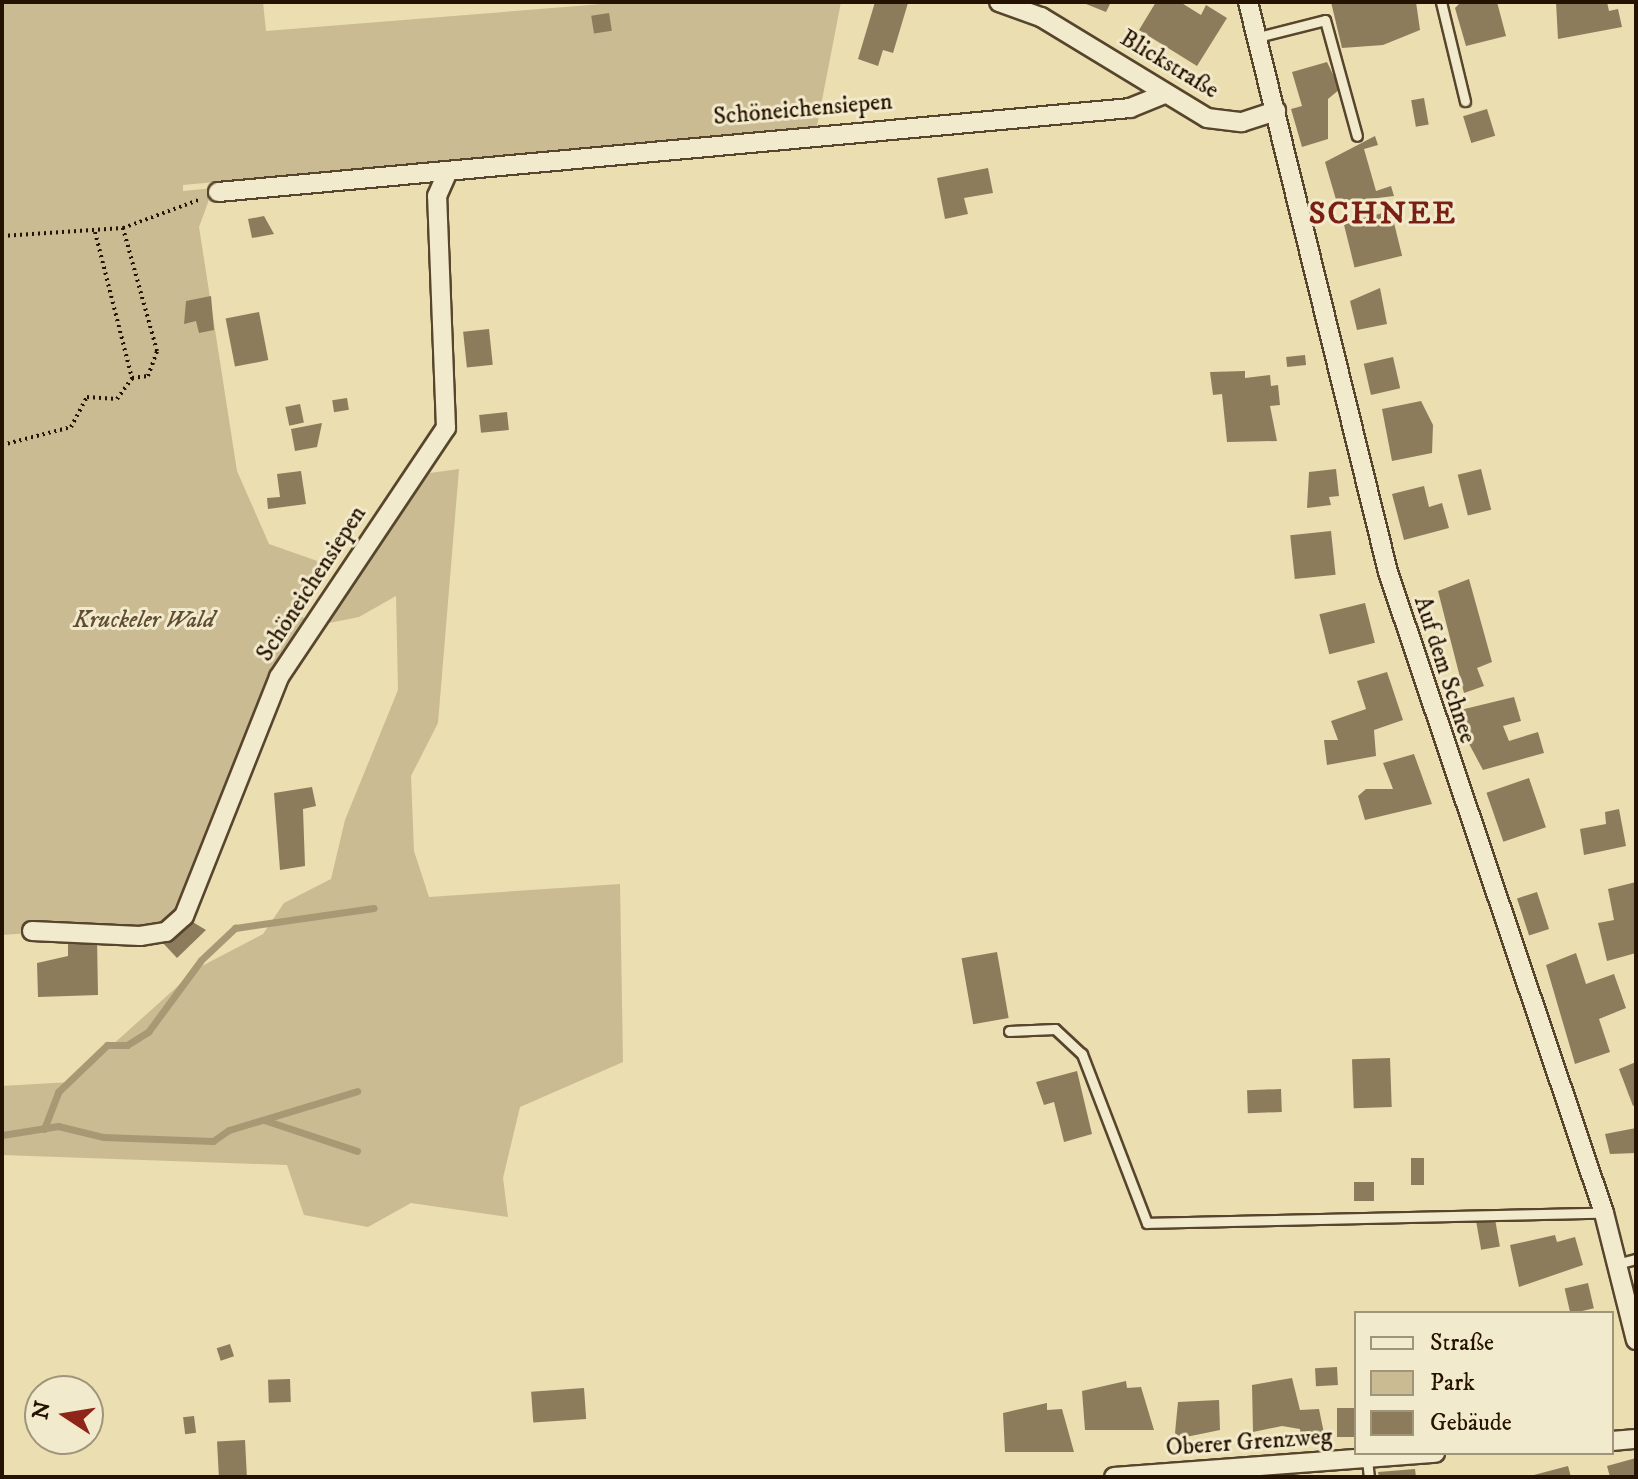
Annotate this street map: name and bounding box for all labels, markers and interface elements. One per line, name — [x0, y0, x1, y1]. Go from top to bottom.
street label: Blickstraße — [1114, 24, 1224, 106]
street label: Schöneichensiepen — [712, 88, 894, 132]
district label: SCHNEE — [1309, 195, 1457, 233]
street label: Schöneichensiepen — [251, 501, 373, 667]
street label: Auf dem Schnee — [1407, 593, 1481, 747]
park label: Kruckeler Wald — [73, 607, 215, 635]
legend — [1354, 1311, 1614, 1455]
text: Straße — [1430, 1328, 1494, 1358]
text: Park — [1430, 1368, 1475, 1398]
north arrow — [24, 1375, 104, 1455]
text: N — [27, 1399, 57, 1422]
text: Gebäude — [1430, 1408, 1512, 1438]
street label: Oberer Grenzweg — [1165, 1423, 1333, 1463]

